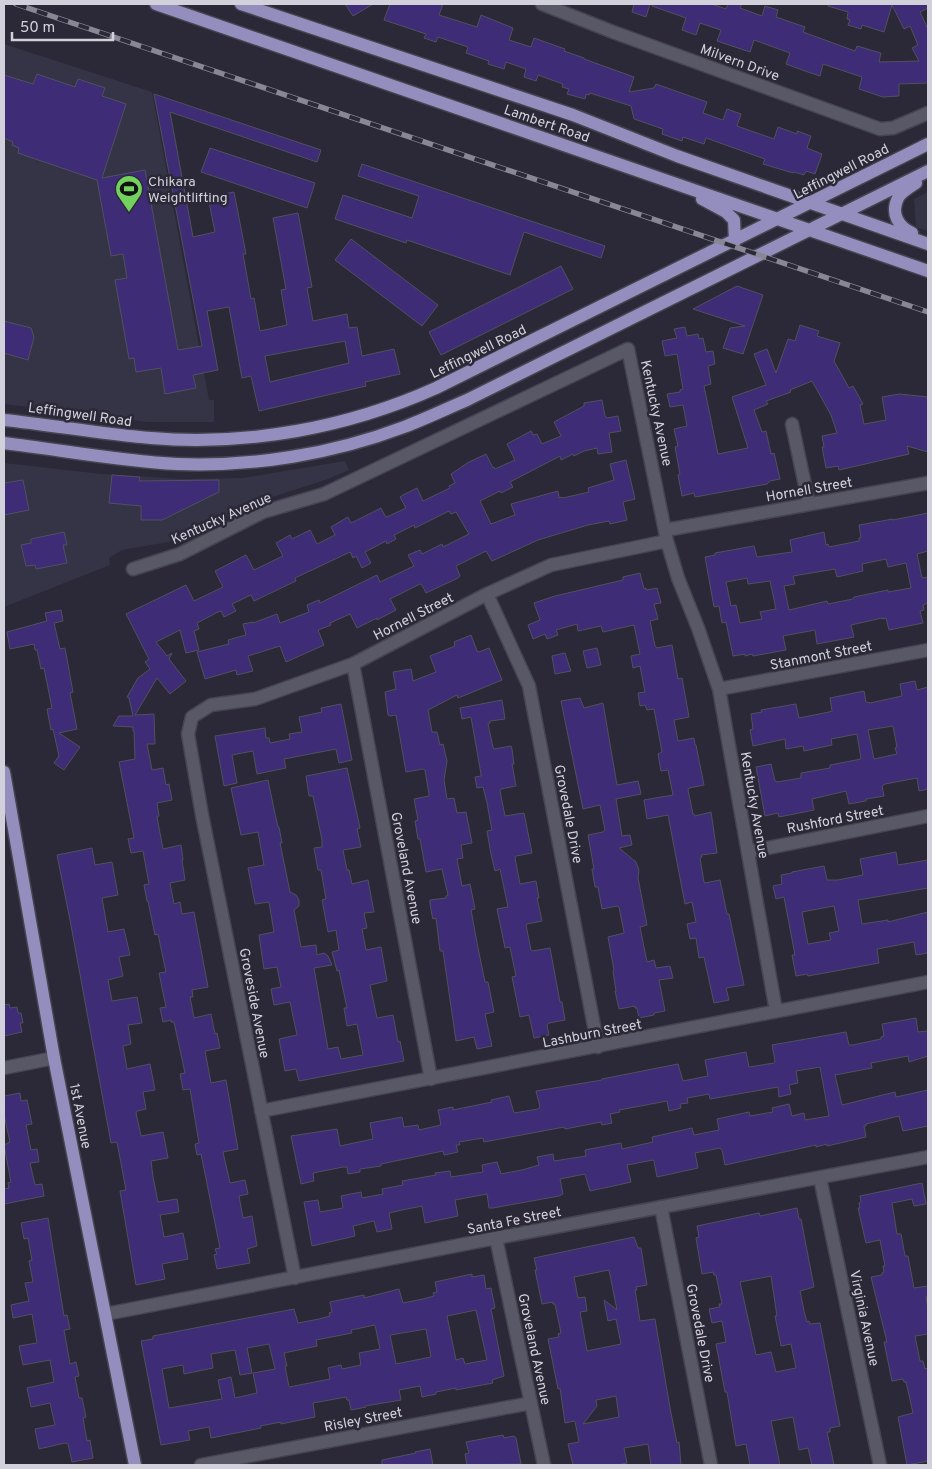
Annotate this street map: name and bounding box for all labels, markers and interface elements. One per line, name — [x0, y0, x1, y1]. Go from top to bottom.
scale bar — [12, 10, 114, 42]
text: 50 m — [20, 19, 55, 38]
street label: Milvern Drive — [698, 41, 781, 86]
street label: Lambert Road — [501, 102, 592, 147]
street label: Leffingwell Road — [791, 141, 892, 204]
sports icon: Chikara Weightlifting — [114, 174, 144, 213]
place label: Chikara Weightlifting — [148, 174, 228, 207]
street label: Leffingwell Road — [428, 322, 529, 383]
street label: Kentucky Avenue — [636, 359, 675, 468]
street label: Leffingwell Road — [27, 400, 133, 431]
street label: Hornell Street — [765, 474, 854, 506]
street label: Kentucky Avenue — [169, 490, 274, 549]
street label: Hornell Street — [371, 590, 457, 645]
street label: Stanmont Street — [769, 638, 874, 675]
street label: Kentucky Avenue — [736, 751, 771, 860]
street label: Grovedale Drive — [550, 763, 585, 865]
street label: Rushford Street — [785, 803, 885, 838]
street label: Groveland Avenue — [386, 811, 425, 926]
street label: Groveside Avenue — [234, 947, 273, 1060]
street label: Lashburn Street — [541, 1017, 643, 1052]
street label: 1st Avenue — [65, 1082, 94, 1150]
street label: Santa Fe Street — [466, 1204, 563, 1239]
street label: Virginia Avenue — [845, 1269, 882, 1368]
street label: Grovedale Drive — [682, 1282, 717, 1384]
street label: Groveland Avenue — [513, 1292, 554, 1407]
street label: Risley Street — [323, 1405, 404, 1436]

